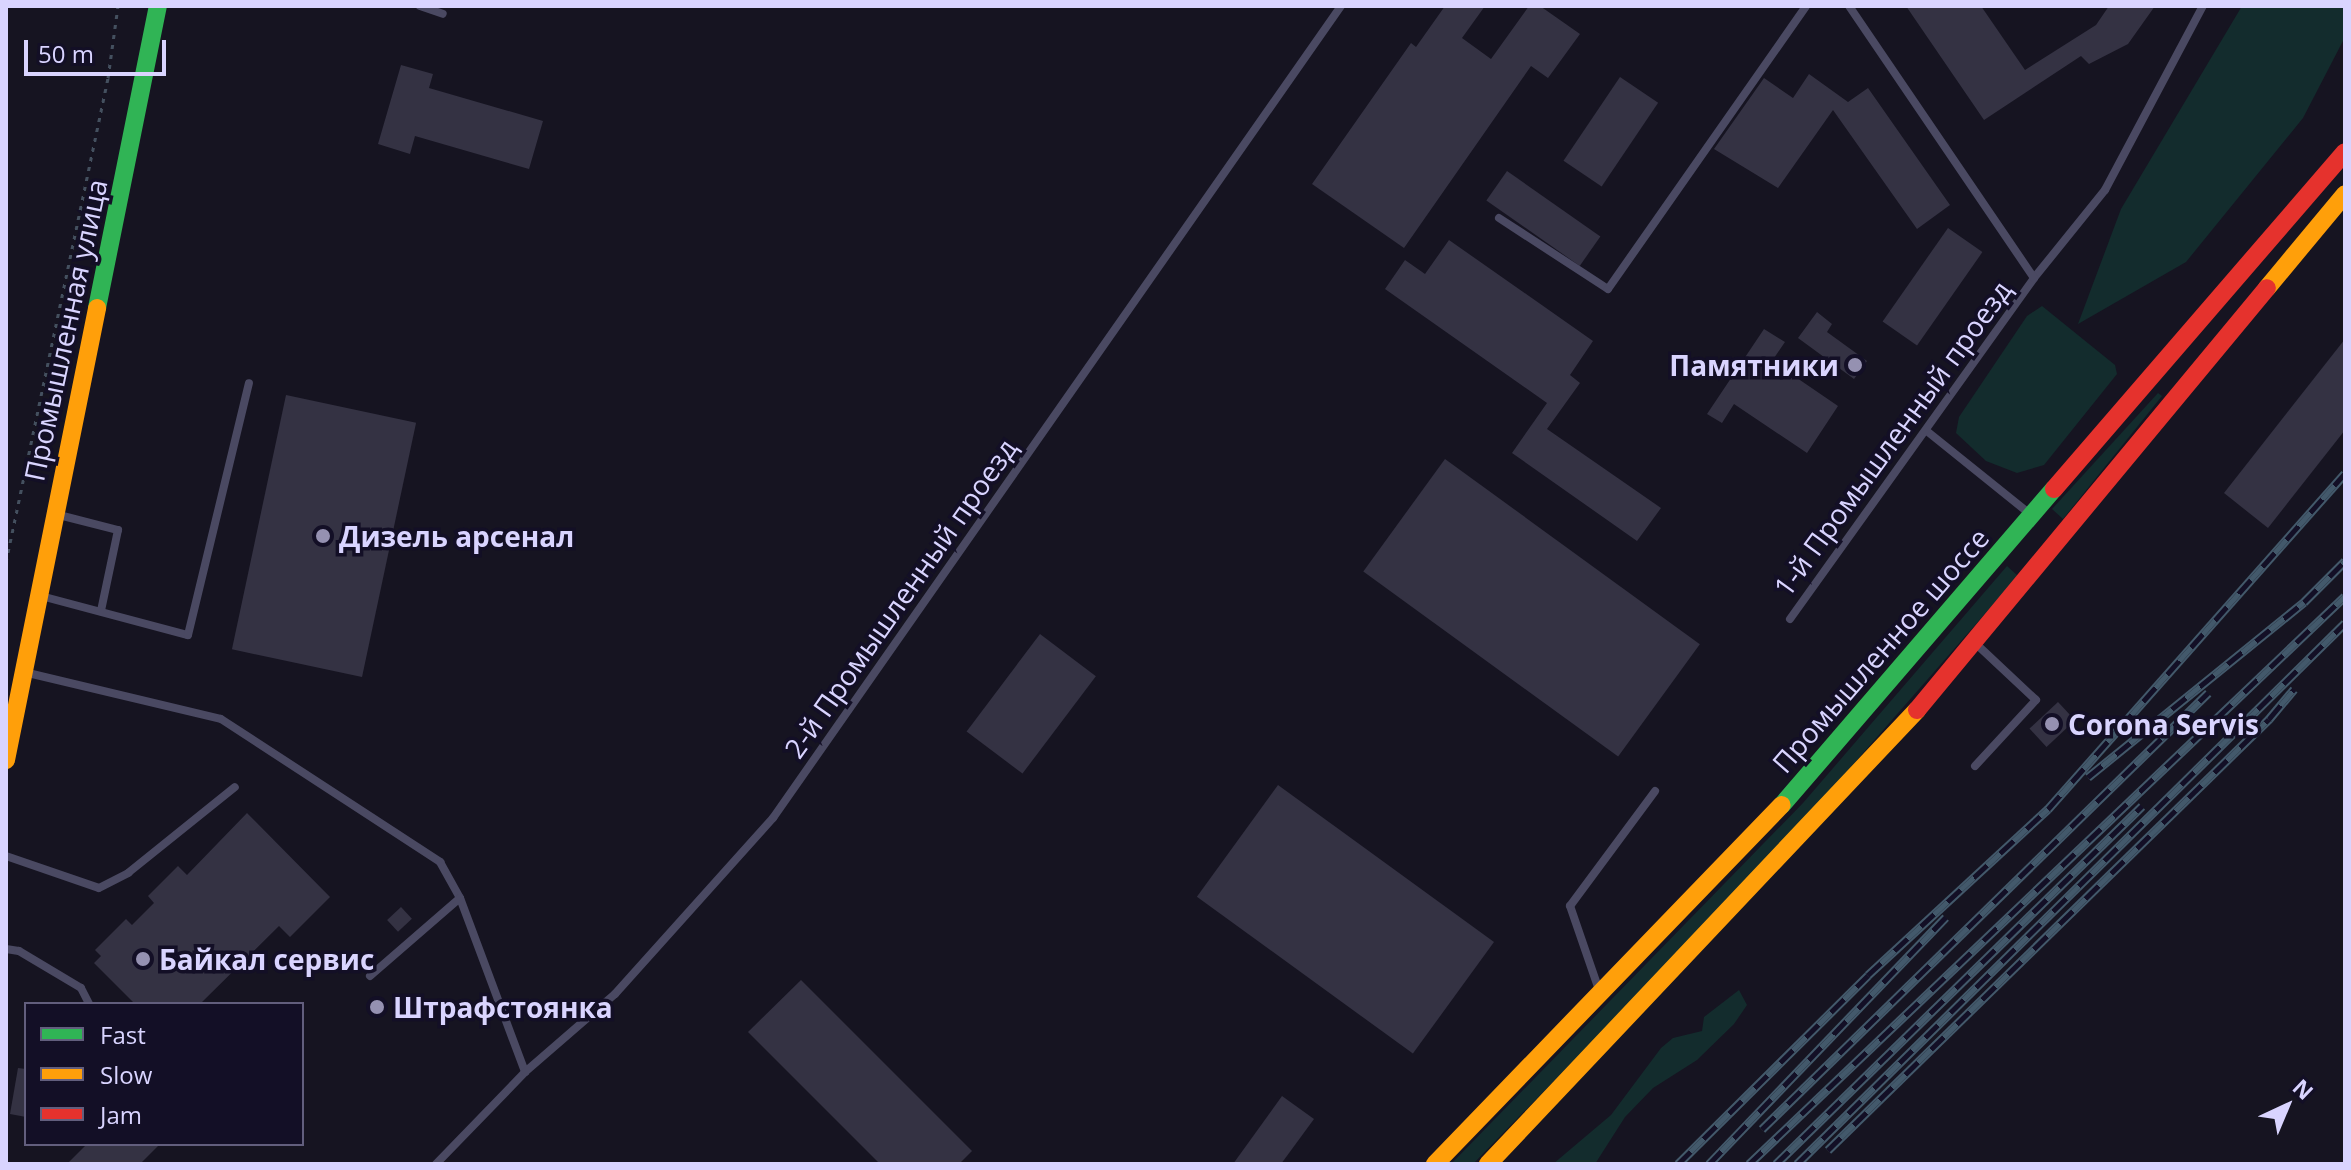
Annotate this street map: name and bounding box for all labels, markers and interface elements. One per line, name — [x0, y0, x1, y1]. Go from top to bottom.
scale bar — [28, 24, 170, 74]
text: 50 m — [38, 37, 94, 70]
street label: Промышленная улица — [17, 176, 113, 484]
street label: 1-й Промышленный проезд — [1766, 274, 2018, 602]
place label: Памятники — [1669, 348, 1839, 382]
marker: Памятники — [1846, 356, 1864, 374]
street label: 2-й Промышленный проезд — [777, 432, 1023, 764]
place label: Дизель арсенал — [339, 519, 574, 553]
street label: Промышленное шоссе — [1765, 521, 1995, 779]
marker: Дизель арсенал — [314, 527, 332, 545]
place label: Corona Servis — [2068, 707, 2259, 741]
marker: Corona Servis — [2043, 715, 2061, 733]
place label: Байкал сервис — [159, 942, 374, 976]
marker: Байкал сервис — [134, 950, 152, 968]
place label: Штрафстоянка — [393, 990, 613, 1024]
marker: Штрафстоянка — [368, 998, 386, 1016]
legend — [24, 1002, 304, 1146]
text: Fast — [100, 1018, 146, 1051]
text: Slow — [100, 1058, 152, 1091]
north arrow — [2247, 1066, 2327, 1146]
text: N — [2287, 1072, 2321, 1106]
text: Jam — [100, 1098, 142, 1131]

